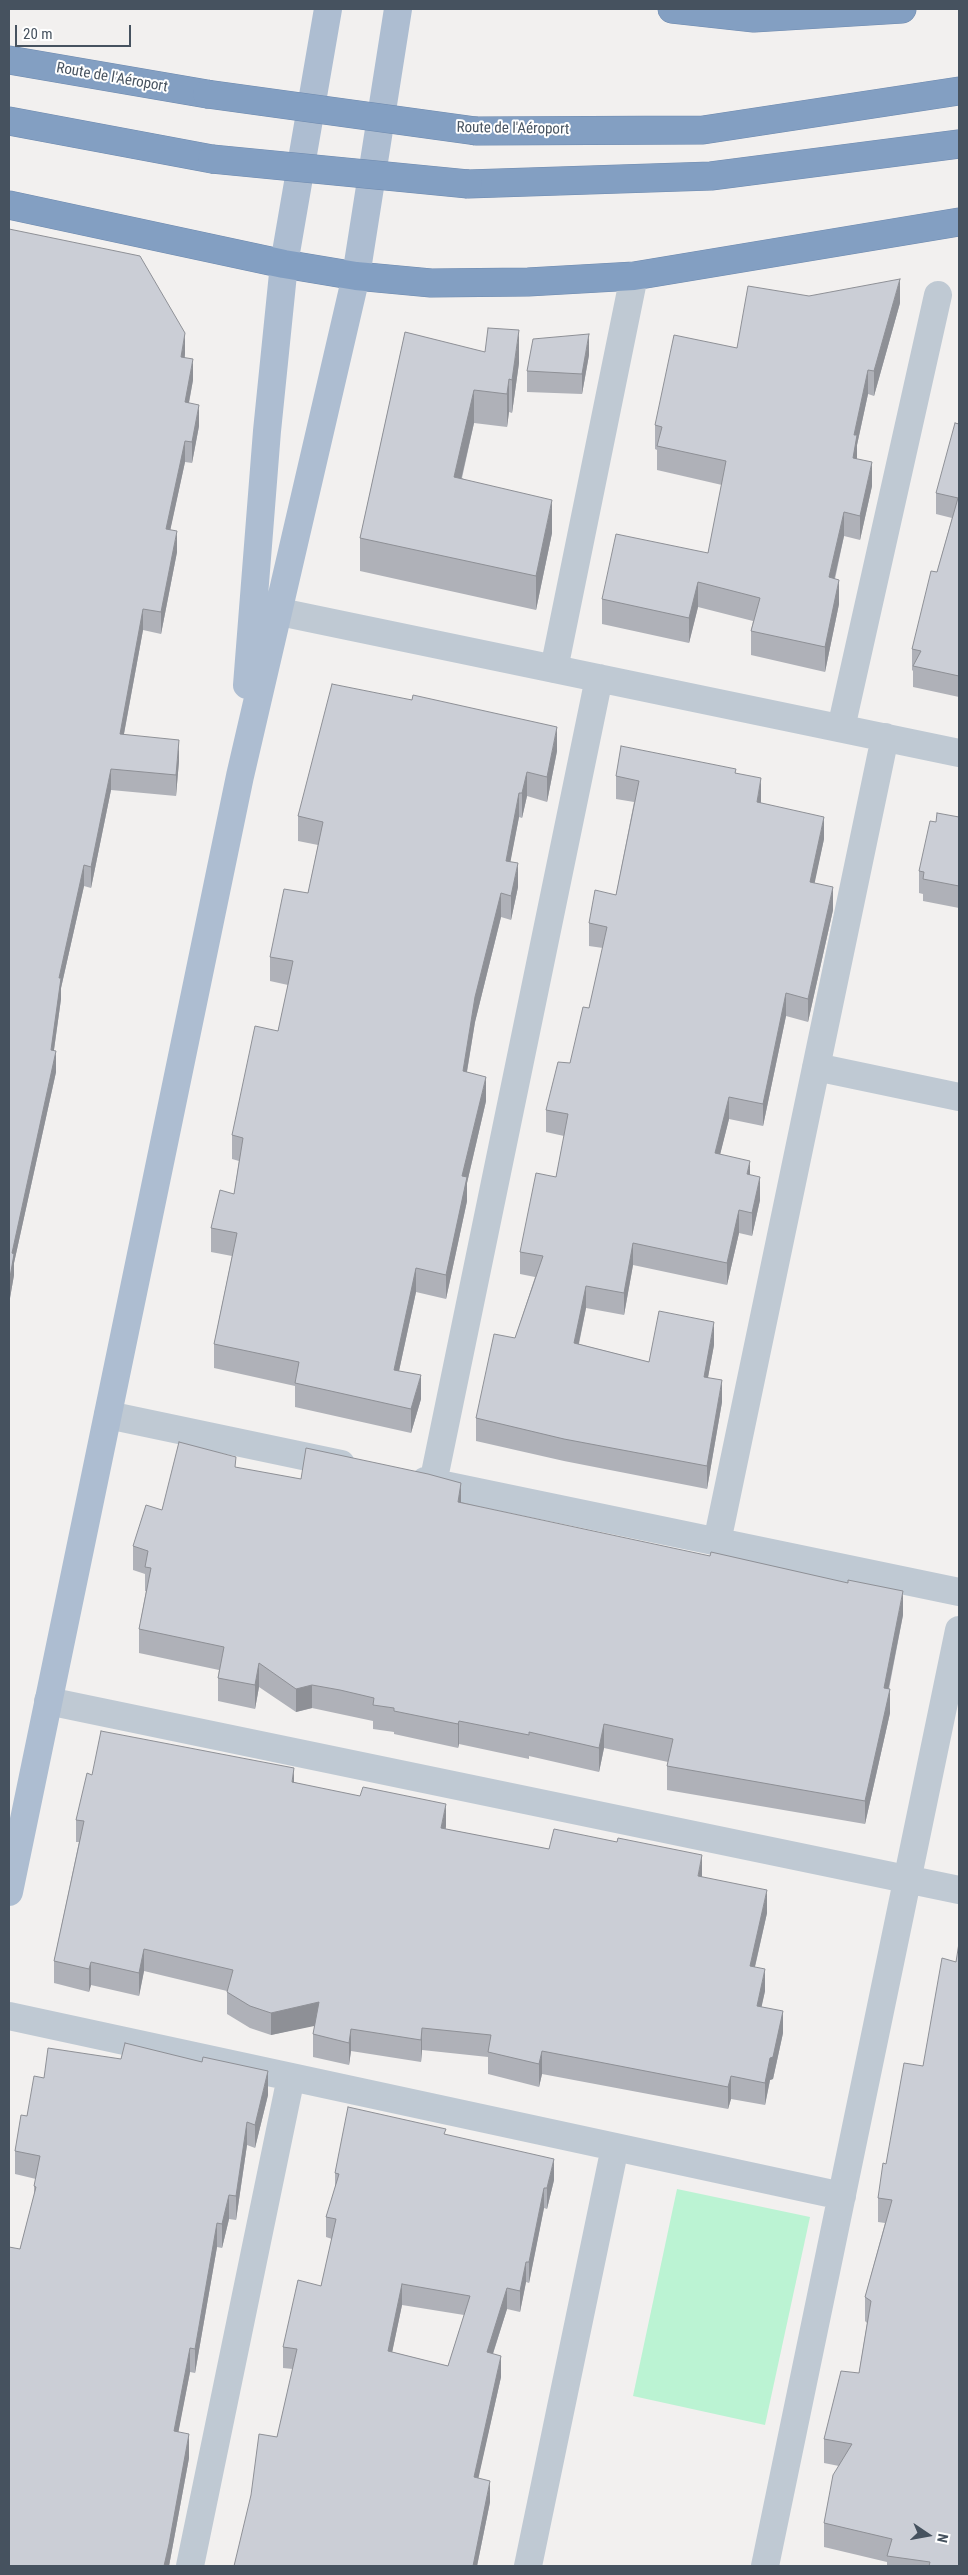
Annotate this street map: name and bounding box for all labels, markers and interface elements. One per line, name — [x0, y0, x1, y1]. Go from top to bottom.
scale bar — [18, 15, 134, 47]
text: 20 m — [23, 25, 53, 43]
street label: Route de l'Aéroport — [55, 59, 169, 97]
street label: Route de l'Aéroport — [457, 119, 569, 139]
north arrow — [903, 2510, 953, 2560]
text: N — [934, 2532, 951, 2544]

